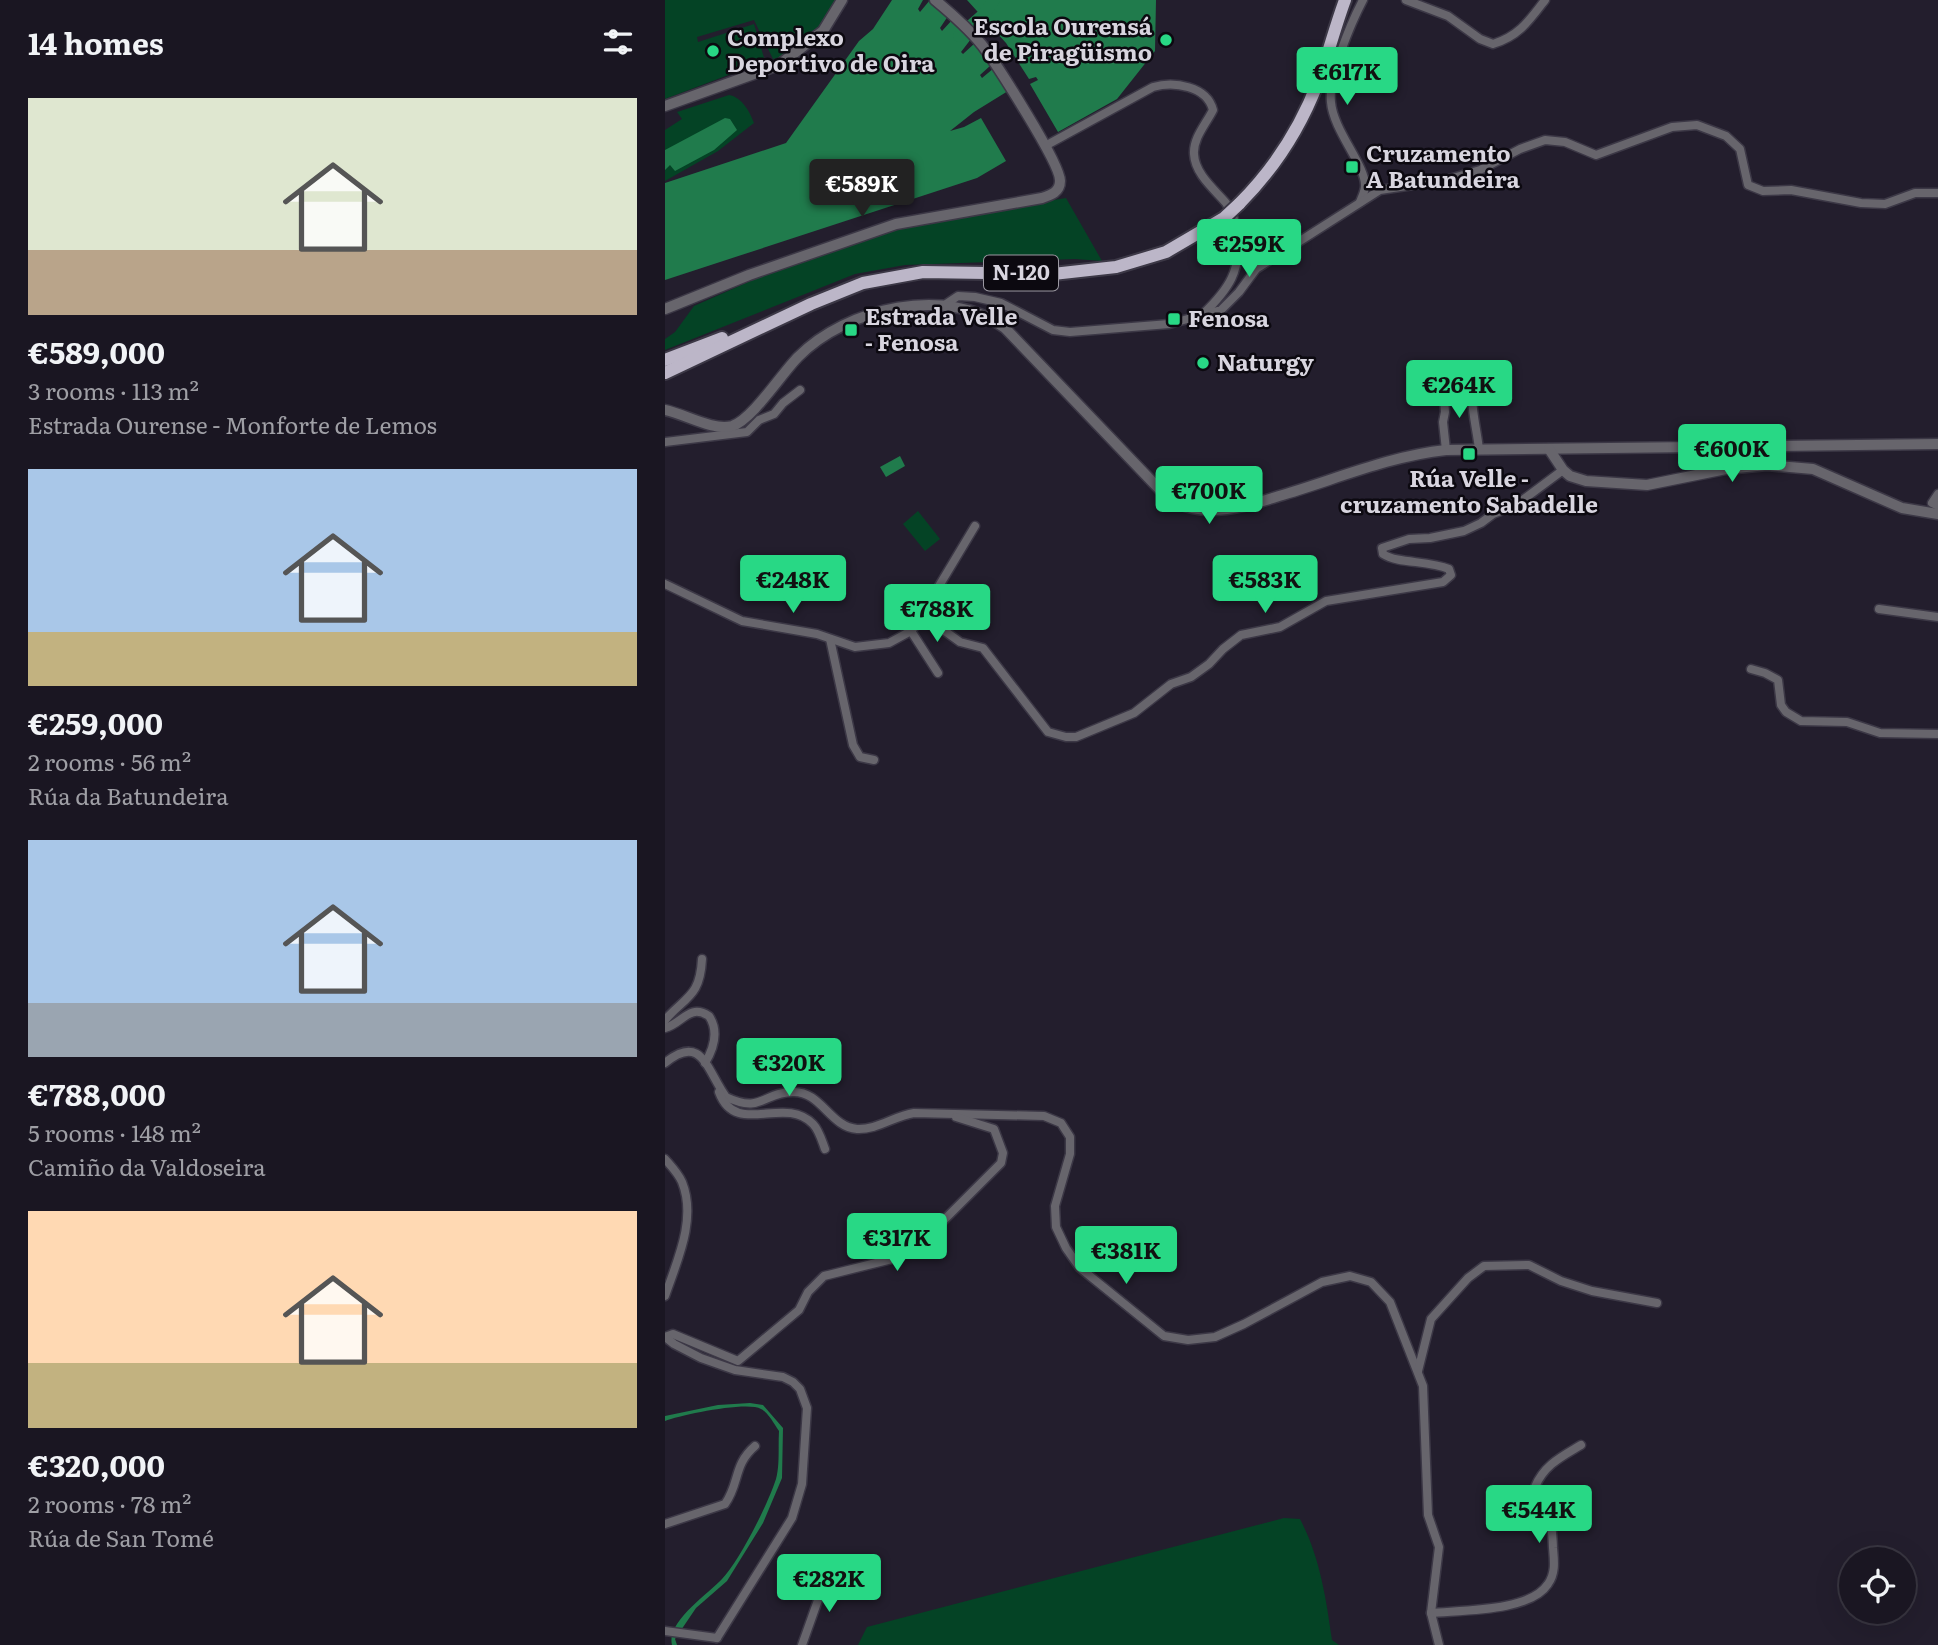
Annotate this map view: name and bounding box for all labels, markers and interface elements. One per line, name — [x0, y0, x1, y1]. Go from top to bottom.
place label: Escola Ourensá de Piragüismo — [973, 8, 1153, 68]
place label: Complexo Deportivo de Oira — [727, 19, 935, 79]
text: 14 homes — [28, 20, 164, 64]
icon: filters — [599, 23, 637, 61]
marker: Escola Ourensá de Piragüismo — [1158, 32, 1174, 48]
marker: Complexo Deportivo de Oira — [705, 43, 721, 59]
pin: €617K — [1298, 48, 1396, 107]
text: €617K — [1313, 53, 1381, 87]
place label: Cruzamento A Batundeira — [1366, 135, 1521, 195]
icon: home — [270, 144, 396, 270]
marker: Cruzamento A Batundeira — [1344, 159, 1360, 175]
pin: €589K — [813, 160, 911, 219]
text: €589K — [825, 165, 899, 199]
pin: €259K — [1200, 219, 1298, 279]
text: €259K — [1213, 225, 1285, 259]
road number: N-120 — [984, 256, 1058, 290]
place label: Estrada Velle - Fenosa — [865, 298, 1017, 358]
place label: Fenosa — [1188, 300, 1270, 334]
marker: Fenosa — [1166, 311, 1182, 327]
marker: Estrada Velle - Fenosa — [843, 322, 859, 338]
text: €589,000 — [28, 329, 165, 373]
place label: Naturgy — [1217, 344, 1314, 378]
marker: Naturgy — [1195, 355, 1211, 371]
pin: €264K — [1410, 360, 1508, 420]
text: €264K — [1422, 366, 1496, 400]
text: 3 rooms · 113 m² — [28, 373, 199, 407]
text: Estrada Ourense - Monforte de Lemos — [28, 407, 437, 441]
pin: €600K — [1683, 424, 1781, 484]
text: €600K — [1694, 430, 1770, 464]
marker: Rúa Velle - cruzamento Sabadelle — [1461, 446, 1477, 462]
place label: Rúa Velle - cruzamento Sabadelle — [1340, 460, 1598, 520]
pin: €700K — [1160, 466, 1258, 526]
text: €700K — [1172, 472, 1246, 506]
icon: home — [270, 515, 396, 641]
pin: €248K — [744, 556, 842, 615]
pin: €583K — [1216, 556, 1314, 615]
text: €248K — [756, 561, 830, 595]
text: €583K — [1229, 561, 1301, 595]
pin: €788K — [888, 584, 986, 644]
text: €788K — [900, 590, 974, 624]
text: €259,000 — [28, 700, 163, 744]
text: 2 rooms · 56 m² — [28, 744, 191, 778]
text: Rúa da Batundeira — [28, 778, 229, 812]
icon: home — [270, 886, 396, 1012]
pin: €320K — [740, 1038, 838, 1098]
text: €320K — [753, 1044, 826, 1078]
text: €788,000 — [28, 1071, 166, 1115]
text: 5 rooms · 148 m² — [28, 1115, 201, 1149]
text: Camiño da Valdoseira — [28, 1149, 266, 1183]
pin: €317K — [848, 1214, 946, 1273]
text: €317K — [863, 1219, 931, 1253]
pin: €381K — [1077, 1226, 1175, 1286]
text: €381K — [1091, 1232, 1161, 1266]
icon: home — [270, 1257, 396, 1383]
text: €320,000 — [28, 1442, 165, 1486]
text: 2 rooms · 78 m² — [28, 1486, 191, 1520]
pin: €544K — [1490, 1486, 1588, 1545]
text: €544K — [1502, 1491, 1576, 1525]
text: Rúa de San Tomé — [28, 1520, 214, 1554]
map controls — [1839, 1547, 1916, 1624]
button: locate — [1839, 1547, 1916, 1624]
pin: €282K — [780, 1554, 878, 1614]
text: €282K — [793, 1560, 865, 1594]

